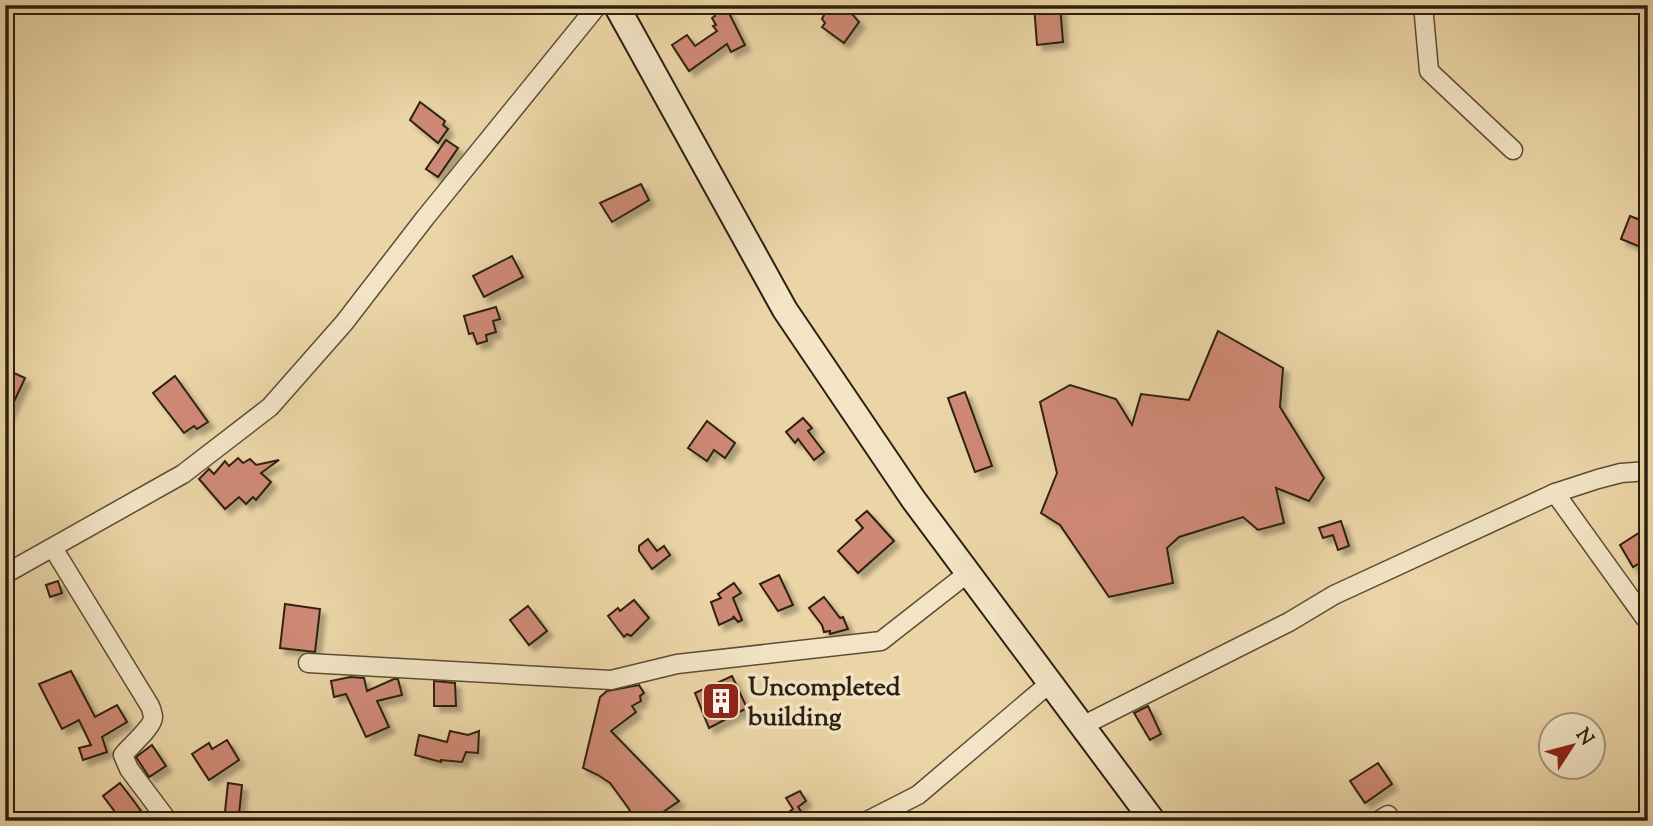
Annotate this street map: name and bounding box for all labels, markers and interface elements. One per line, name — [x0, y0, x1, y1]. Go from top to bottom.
place label: Uncompleted building — [747, 670, 901, 737]
building icon: Uncompleted building — [700, 680, 742, 722]
north arrow — [1538, 710, 1608, 780]
text: N — [1568, 723, 1599, 752]

